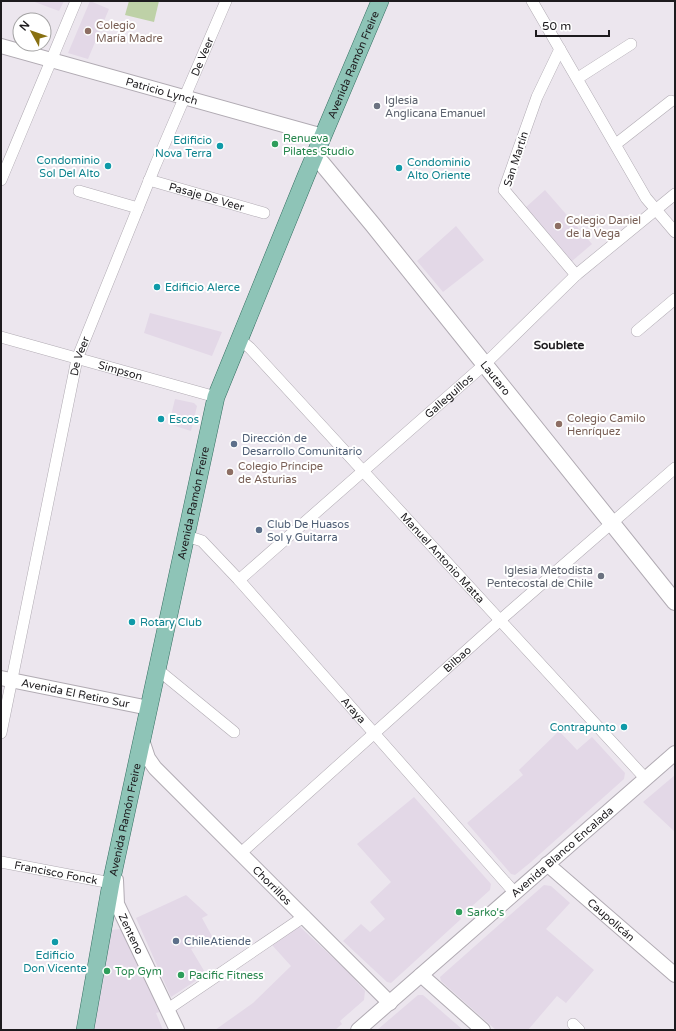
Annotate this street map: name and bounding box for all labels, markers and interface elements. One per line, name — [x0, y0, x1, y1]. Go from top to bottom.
street label: Avenida Ramón Freire — [325, 9, 382, 120]
north arrow — [12, 12, 52, 52]
scale bar — [536, 12, 609, 38]
text: N — [17, 18, 33, 33]
place label: Colegio María Madre — [96, 19, 163, 45]
text: 50 m — [542, 19, 571, 33]
marker: Colegio María Madre — [83, 26, 93, 36]
street label: De Veer — [188, 34, 216, 78]
street label: Patricio Lynch — [124, 75, 199, 107]
place label: Iglesia Anglicana Emanuel — [385, 94, 486, 120]
marker: Iglesia Anglicana Emanuel — [372, 101, 382, 111]
street label: San Martín — [501, 130, 531, 188]
place label: Renueva Pilates Studio — [283, 132, 354, 158]
place label: Edificio Nova Terra — [155, 134, 212, 160]
marker: Renueva Pilates Studio — [270, 139, 280, 149]
marker: Edificio Nova Terra — [215, 141, 225, 151]
place label: Condominio Sol Del Alto — [37, 154, 100, 180]
place label: Condominio Alto Oriente — [407, 156, 471, 182]
marker: Condominio Sol Del Alto — [103, 161, 113, 171]
marker: Condominio Alto Oriente — [394, 163, 404, 173]
street label: Pasaje De Veer — [168, 180, 246, 214]
place label: Colegio Daniel de la Vega — [566, 214, 641, 240]
marker: Colegio Daniel de la Vega — [553, 221, 563, 231]
place label: Edificio Alerce — [165, 281, 240, 294]
marker: Edificio Alerce — [152, 282, 162, 292]
street label: De Veer — [67, 334, 92, 377]
district label: Soublete — [534, 338, 585, 352]
street label: Simpson — [97, 358, 144, 383]
street label: Lautaro — [478, 358, 513, 398]
street label: Galleguillos — [422, 371, 476, 421]
place label: Colegio Camilo Henríquez — [567, 412, 646, 438]
place label: Escos — [169, 413, 199, 426]
marker: Escos — [156, 414, 166, 424]
marker: Colegio Camilo Henríquez — [554, 419, 564, 429]
place label: Dirección de Desarrollo Comunitario — [242, 432, 362, 458]
marker: Dirección de Desarrollo Comunitario — [229, 439, 239, 449]
street label: Avenida Ramón Freire — [175, 445, 212, 561]
place label: Colegio Príncipe de Asturias — [238, 460, 323, 486]
marker: Colegio Príncipe de Asturias — [225, 467, 235, 477]
street label: Manuel Antonio Matta — [398, 510, 487, 606]
place label: Club De Huasos Sol y Guitarra — [267, 518, 349, 544]
marker: Club De Huasos Sol y Guitarra — [254, 525, 264, 535]
place label: Iglesia Metodista Pentecostal de Chile — [487, 564, 593, 590]
marker: Iglesia Metodista Pentecostal de Chile — [596, 571, 606, 581]
place label: Rotary Club — [140, 616, 202, 629]
marker: Rotary Club — [127, 617, 137, 627]
street label: Bilbao — [440, 643, 474, 675]
street label: Avenida El Retiro Sur — [20, 676, 132, 711]
street label: Araya — [339, 694, 369, 726]
place label: Contrapunto — [550, 721, 616, 734]
marker: Contrapunto — [619, 722, 629, 732]
street label: Avenida Ramón Freire — [106, 762, 143, 878]
street label: Avenida Blanco Encalada — [508, 803, 616, 900]
street label: Francisco Fonck — [13, 858, 99, 887]
street label: Chorrillos — [250, 863, 294, 907]
street label: Caupolicán — [585, 896, 638, 944]
place label: Sarko's — [467, 906, 504, 919]
marker: Sarko's — [454, 907, 464, 917]
street label: Zenteno — [116, 911, 147, 957]
place label: ChileAtiende — [184, 935, 251, 948]
marker: ChileAtiende — [171, 936, 181, 946]
marker: Edificio Don Vicente — [50, 937, 60, 947]
place label: Edificio Don Vicente — [23, 949, 87, 975]
place label: Top Gym — [115, 965, 162, 978]
marker: Top Gym — [102, 966, 112, 976]
place label: Pacific Fitness — [189, 969, 264, 982]
marker: Pacific Fitness — [176, 970, 186, 980]

